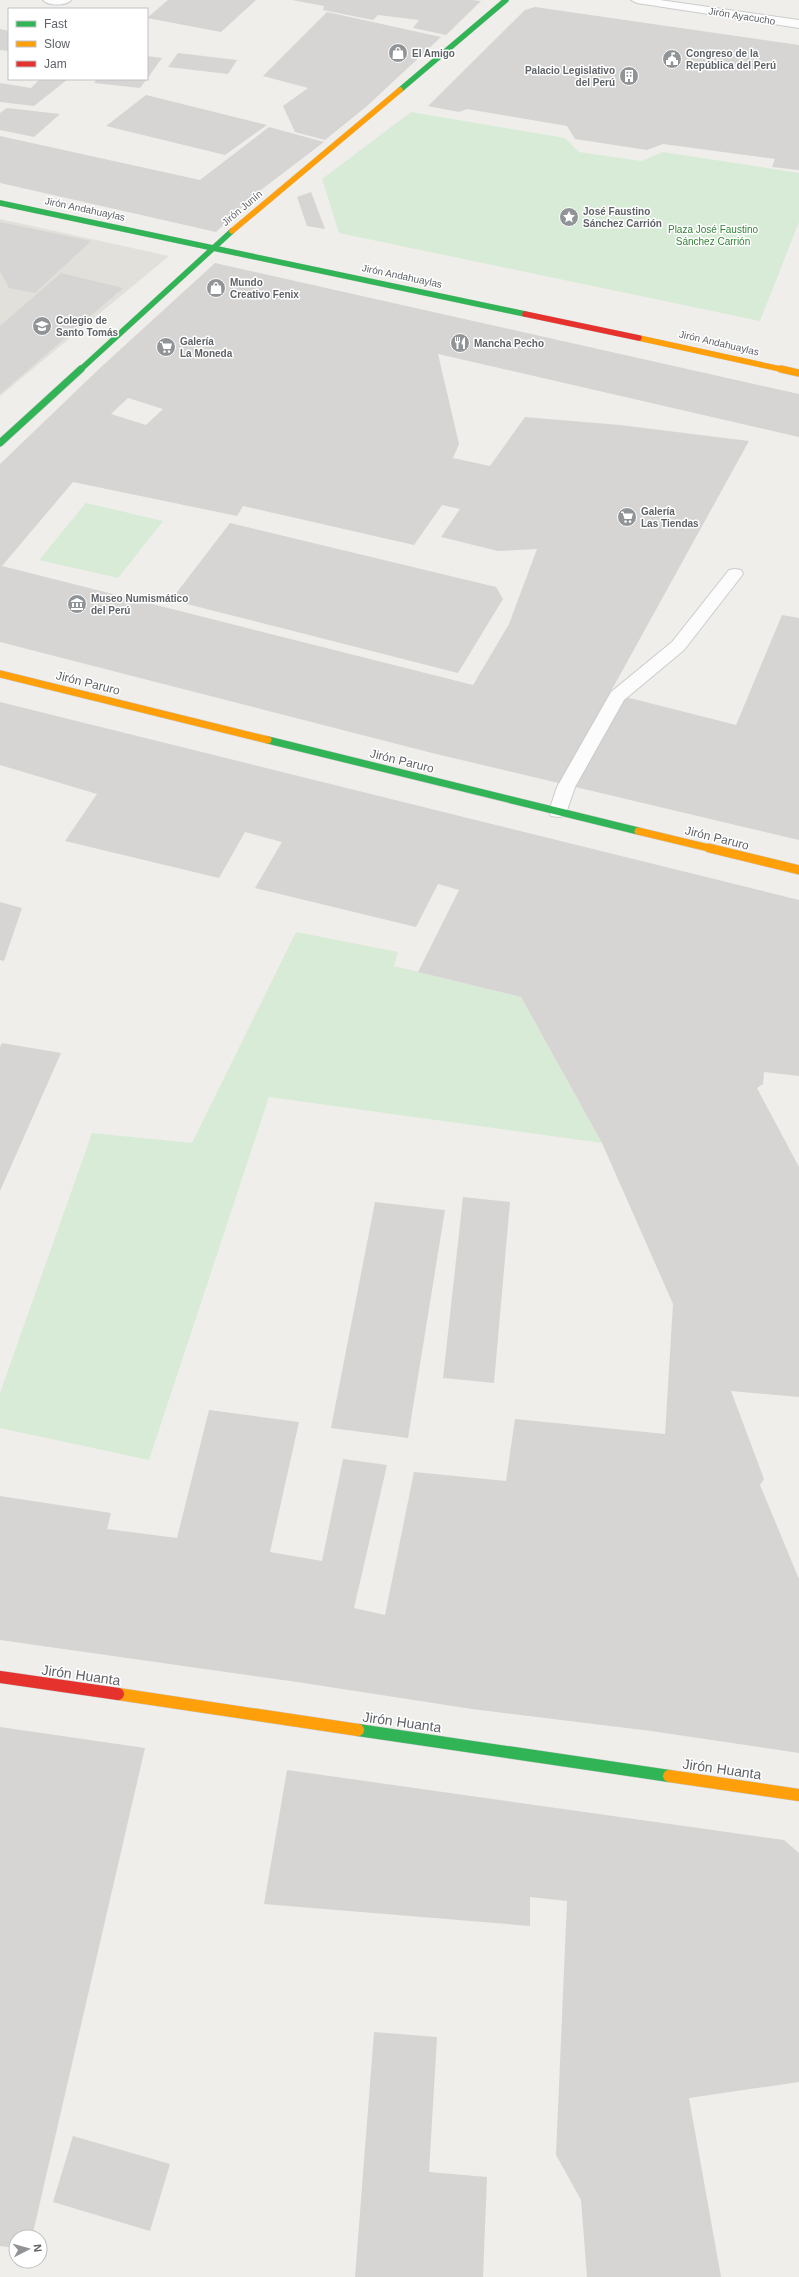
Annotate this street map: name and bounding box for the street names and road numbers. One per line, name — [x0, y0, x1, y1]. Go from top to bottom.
street label: Jirón Ayacucho — [708, 5, 777, 27]
street label: Jirón Junín — [220, 188, 264, 228]
street label: Jirón Andahuaylas — [44, 195, 126, 223]
street label: Jirón Andahuaylas — [361, 262, 443, 290]
street label: Jirón Andahuaylas — [678, 328, 760, 358]
street label: Jirón Paruro — [55, 668, 122, 698]
street label: Jirón Paruro — [369, 746, 436, 776]
street label: Jirón Paruro — [684, 823, 751, 853]
street label: Jirón Huanta — [41, 1662, 122, 1688]
street label: Jirón Huanta — [362, 1709, 443, 1735]
street label: Jirón Huanta — [682, 1756, 763, 1782]

